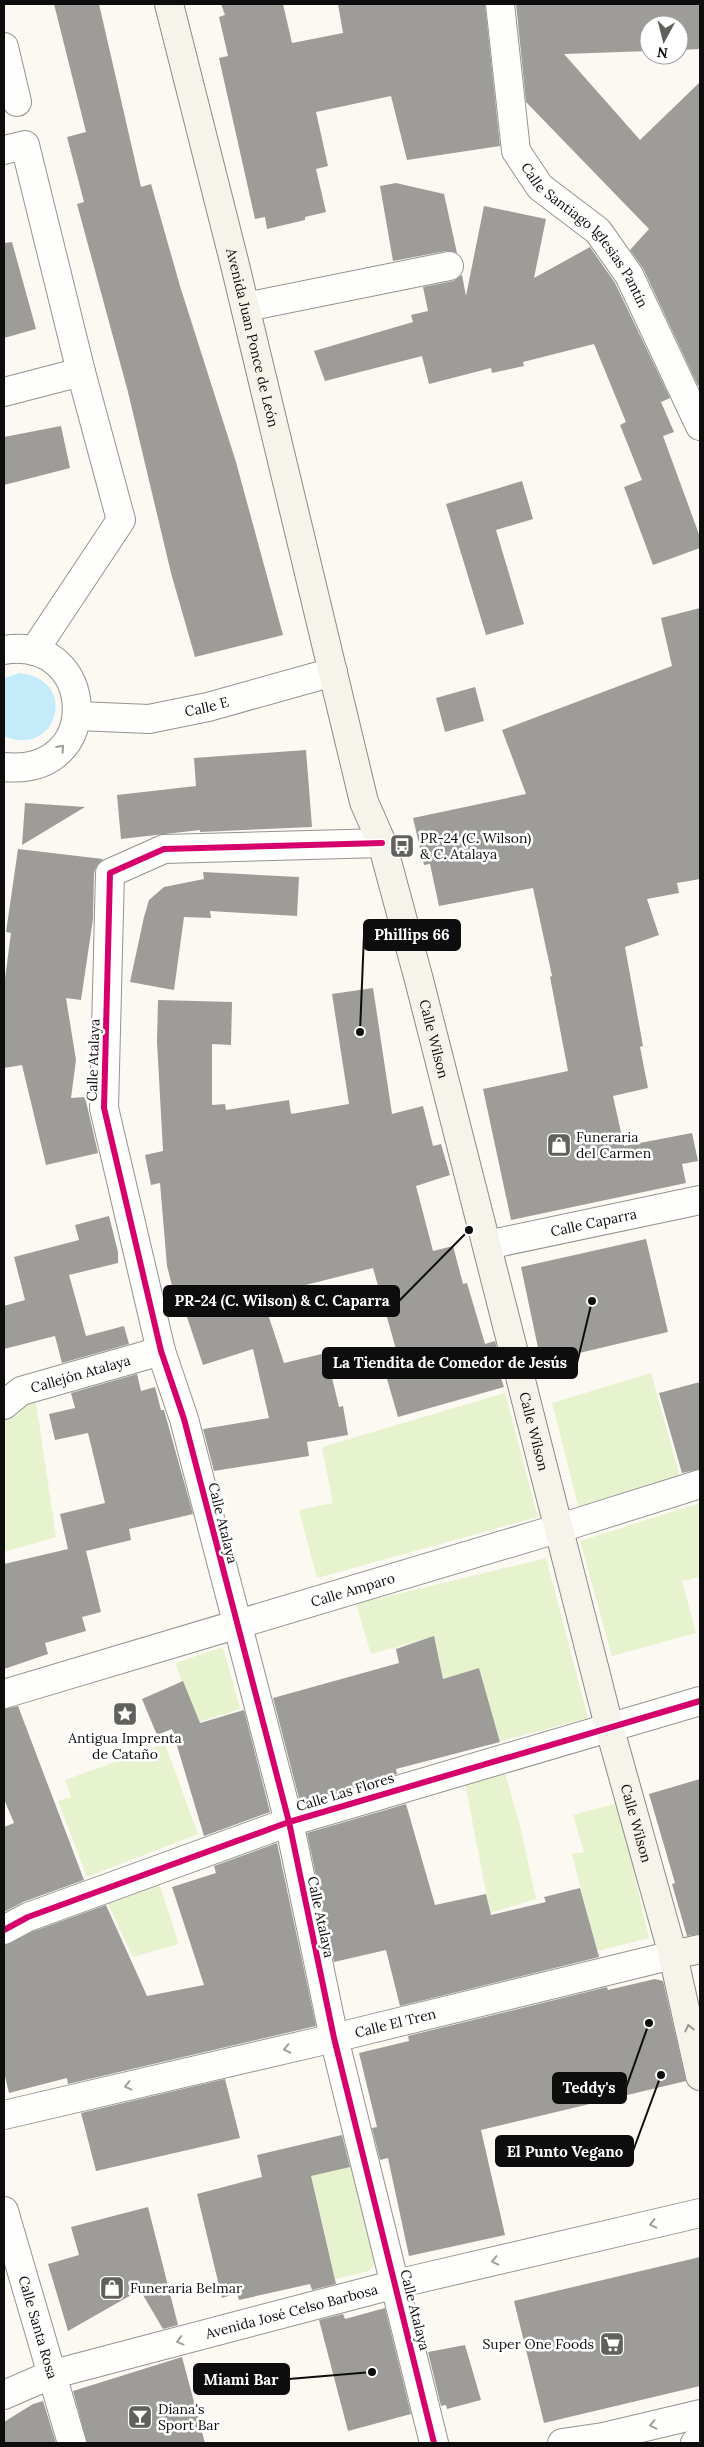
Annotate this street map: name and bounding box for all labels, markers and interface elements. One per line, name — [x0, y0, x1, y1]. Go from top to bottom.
north arrow — [639, 15, 689, 65]
text: N — [656, 43, 669, 62]
street label: Calle Santiago Iglesias Pantín — [517, 159, 652, 311]
street label: Avenida Juan Ponce de León — [222, 245, 283, 430]
street label: Calle E — [183, 693, 231, 721]
one-way arrow — [56, 745, 65, 754]
place label: PR-24 (C. Wilson) & C. Atalaya — [420, 829, 531, 863]
bus stop icon: PR-24 (C. Wilson) & C. Atalaya — [389, 833, 415, 859]
callout: Phillips 66 — [364, 920, 460, 950]
text: Phillips 66 — [374, 925, 450, 944]
street label: Calle Wilson — [415, 998, 453, 1081]
street label: Calle Atalaya — [83, 1018, 103, 1102]
place label: Funeraria del Carmen — [576, 1128, 652, 1162]
shop icon: Funeraria del Carmen — [546, 1132, 572, 1158]
street label: Calle Caparra — [549, 1205, 638, 1240]
callout: PR-24 (C. Wilson) & C. Caparra — [164, 1286, 399, 1316]
text: PR-24 (C. Wilson) & C. Caparra — [174, 1291, 390, 1311]
callout: La Tiendita de Comedor de Jesús — [323, 1348, 577, 1378]
street label: Callejón Atalaya — [29, 1351, 133, 1397]
text: La Tiendita de Comedor de Jesús — [333, 1353, 567, 1372]
street label: Calle Wilson — [515, 1390, 553, 1473]
street label: Calle Atalaya — [204, 1481, 242, 1565]
street label: Calle Amparo — [309, 1569, 397, 1611]
place icon: Antigua Imprenta de Cataño — [112, 1701, 138, 1727]
place label: Antigua Imprenta de Cataño — [67, 1729, 182, 1763]
street label: Calle Las Flores — [294, 1769, 396, 1815]
street label: Calle Wilson — [617, 1782, 656, 1865]
street label: Calle Atalaya — [304, 1875, 338, 1959]
street label: Calle El Tren — [353, 2004, 438, 2042]
one-way arrow — [684, 2024, 695, 2032]
one-way arrow — [282, 2043, 291, 2054]
callout: Teddy's — [553, 2073, 626, 2103]
text: Teddy's — [563, 2078, 616, 2097]
one-way arrow — [124, 2080, 133, 2091]
callout: El Punto Vegano — [496, 2136, 633, 2166]
text: El Punto Vegano — [507, 2142, 624, 2161]
one-way arrow — [648, 2218, 657, 2229]
one-way arrow — [490, 2255, 499, 2266]
street label: Calle Atalaya — [396, 2268, 434, 2352]
street label: Calle Santa Rosa — [14, 2273, 62, 2381]
shop icon: Funeraria Belmar — [99, 2275, 125, 2301]
place label: Funeraria Belmar — [130, 2279, 242, 2297]
street label: Avenida José Celso Barbosa — [203, 2280, 380, 2343]
supermarket icon: Super One Foods — [599, 2331, 625, 2357]
one-way arrow — [175, 2335, 184, 2346]
place label: Super One Foods — [483, 2335, 594, 2353]
callout: Miami Bar — [194, 2364, 289, 2394]
text: Miami Bar — [204, 2370, 279, 2389]
place label: Diana's Sport Bar — [158, 2400, 220, 2434]
bar icon: Diana's Sport Bar — [127, 2404, 153, 2430]
one-way arrow — [648, 2419, 657, 2430]

